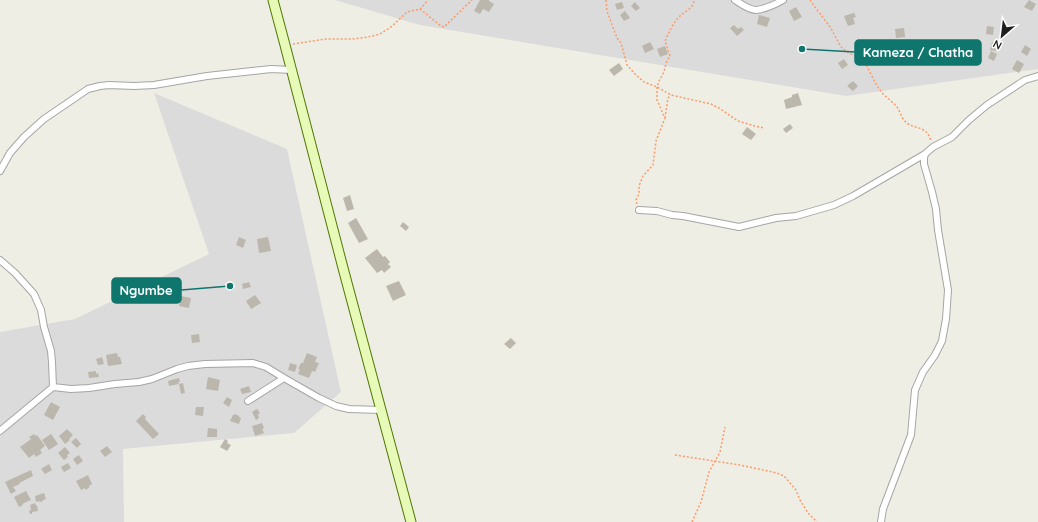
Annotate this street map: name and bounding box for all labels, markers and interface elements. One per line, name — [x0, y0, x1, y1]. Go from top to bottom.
north arrow — [982, 16, 1022, 56]
text: N — [990, 37, 1004, 53]
callout: Kameza / Chatha — [855, 40, 981, 65]
text: Kameza / Chatha — [863, 44, 973, 60]
callout: Ngumbe — [112, 278, 181, 303]
text: Ngumbe — [119, 282, 173, 298]

